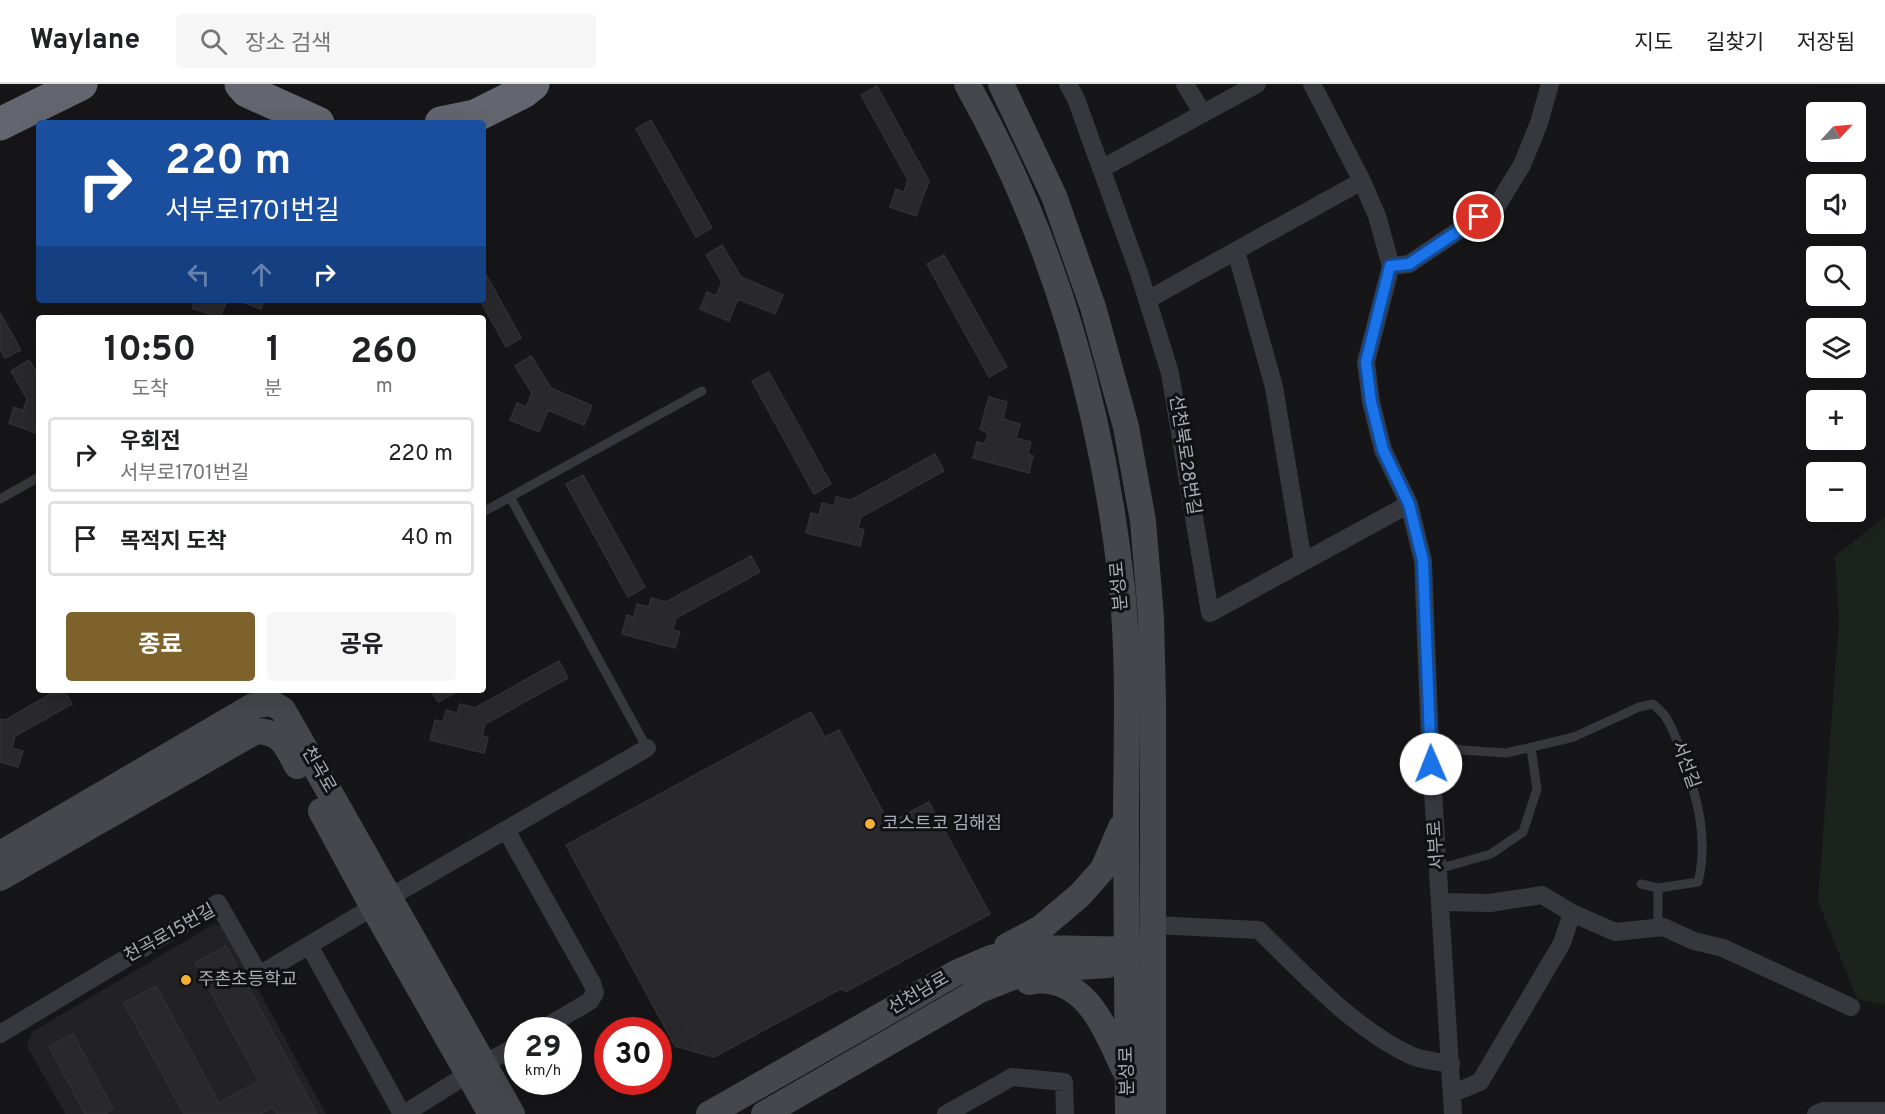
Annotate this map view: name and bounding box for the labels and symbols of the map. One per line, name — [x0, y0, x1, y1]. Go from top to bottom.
north arrow — [1806, 102, 1866, 162]
pin — [1453, 191, 1504, 242]
street label: 선천북로28번길 — [1163, 393, 1205, 517]
street label: 분성로 — [1106, 560, 1134, 612]
position arrow — [1399, 732, 1463, 796]
street label: 서선길 — [1666, 738, 1704, 792]
street label: 천곡로 — [296, 743, 340, 797]
place label: 코스트코 김해점 — [882, 813, 1002, 836]
marker: 코스트코 김해점 — [863, 817, 877, 831]
street label: 서부로 — [1424, 819, 1450, 871]
street label: 천곡로15번길 — [120, 900, 220, 968]
street label: 선천남로 — [885, 967, 953, 1021]
place label: 주촌초등학교 — [198, 969, 297, 992]
marker: 주촌초등학교 — [179, 973, 193, 987]
speed limit sign: 30 — [594, 1017, 672, 1095]
street label: 분성로 — [1116, 1046, 1140, 1096]

